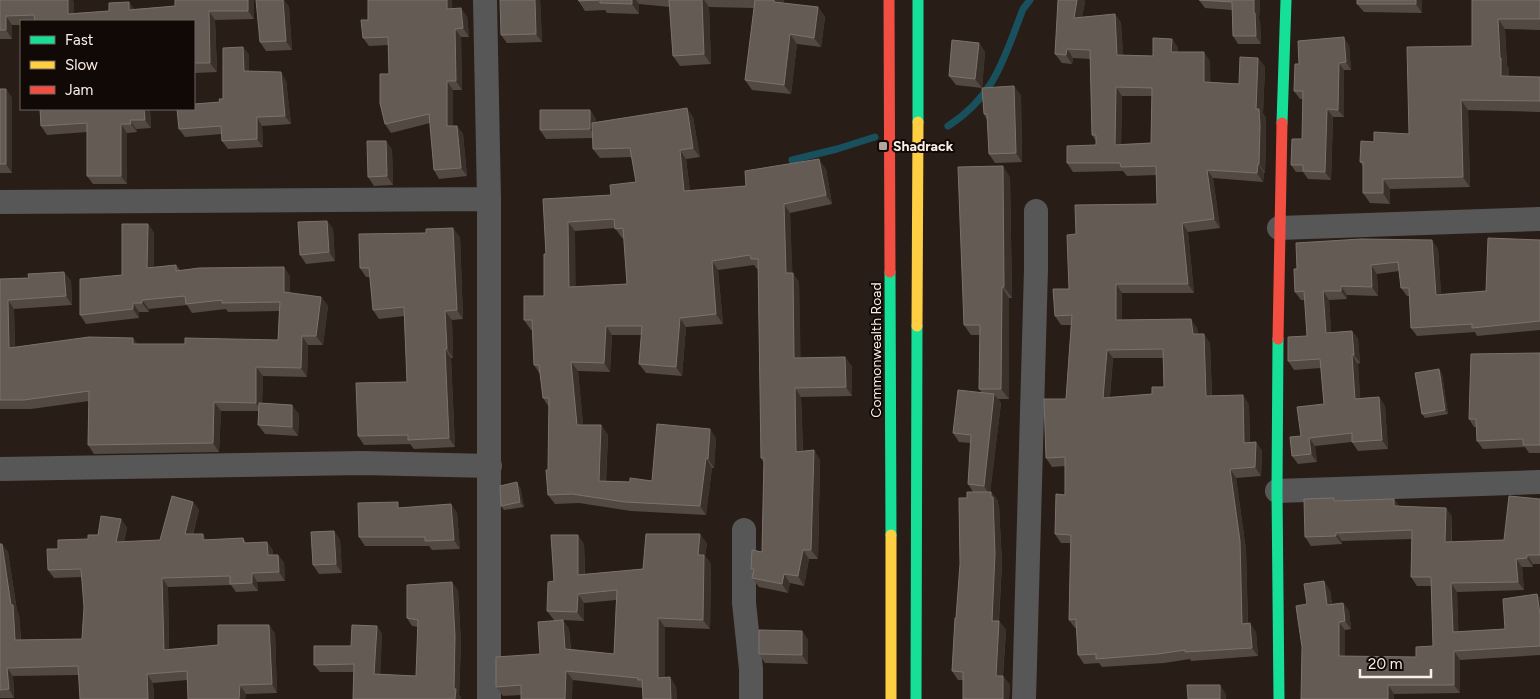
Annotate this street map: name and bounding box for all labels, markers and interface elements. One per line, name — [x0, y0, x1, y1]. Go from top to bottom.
legend — [20, 20, 195, 110]
text: Fast — [65, 31, 94, 49]
text: Slow — [65, 56, 98, 74]
text: Jam — [65, 81, 93, 99]
place label: Shadrack — [893, 138, 954, 155]
marker: Shadrack — [877, 140, 889, 152]
street label: Commonwealth Road — [868, 282, 885, 418]
scale bar — [1360, 646, 1431, 678]
text: 20 m — [1368, 655, 1402, 673]

